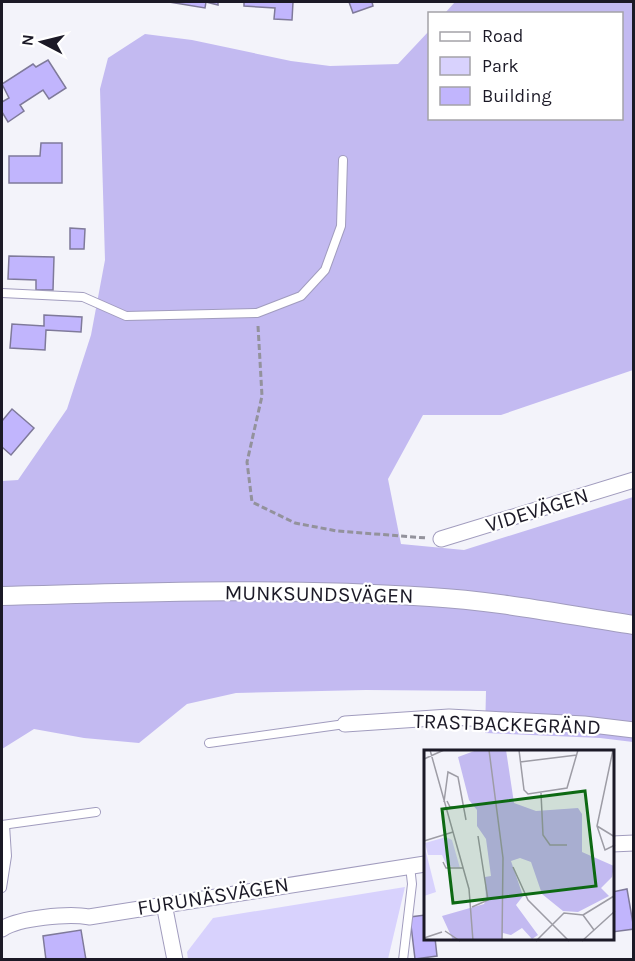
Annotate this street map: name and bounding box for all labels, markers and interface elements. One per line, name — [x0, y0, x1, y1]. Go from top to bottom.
north arrow — [12, 12, 72, 72]
legend — [428, 12, 623, 120]
text: Road — [482, 25, 523, 47]
text: N — [17, 33, 38, 47]
text: Park — [482, 55, 519, 77]
text: Building — [482, 85, 552, 107]
street label: VIDEVÄGEN — [483, 483, 591, 537]
street label: MUNKSUNDSVÄGEN — [224, 580, 414, 608]
street label: TRASTBACKEGRÄND — [413, 709, 601, 739]
inset map — [424, 750, 614, 940]
street label: FURUNÄSVÄGEN — [135, 872, 291, 920]

